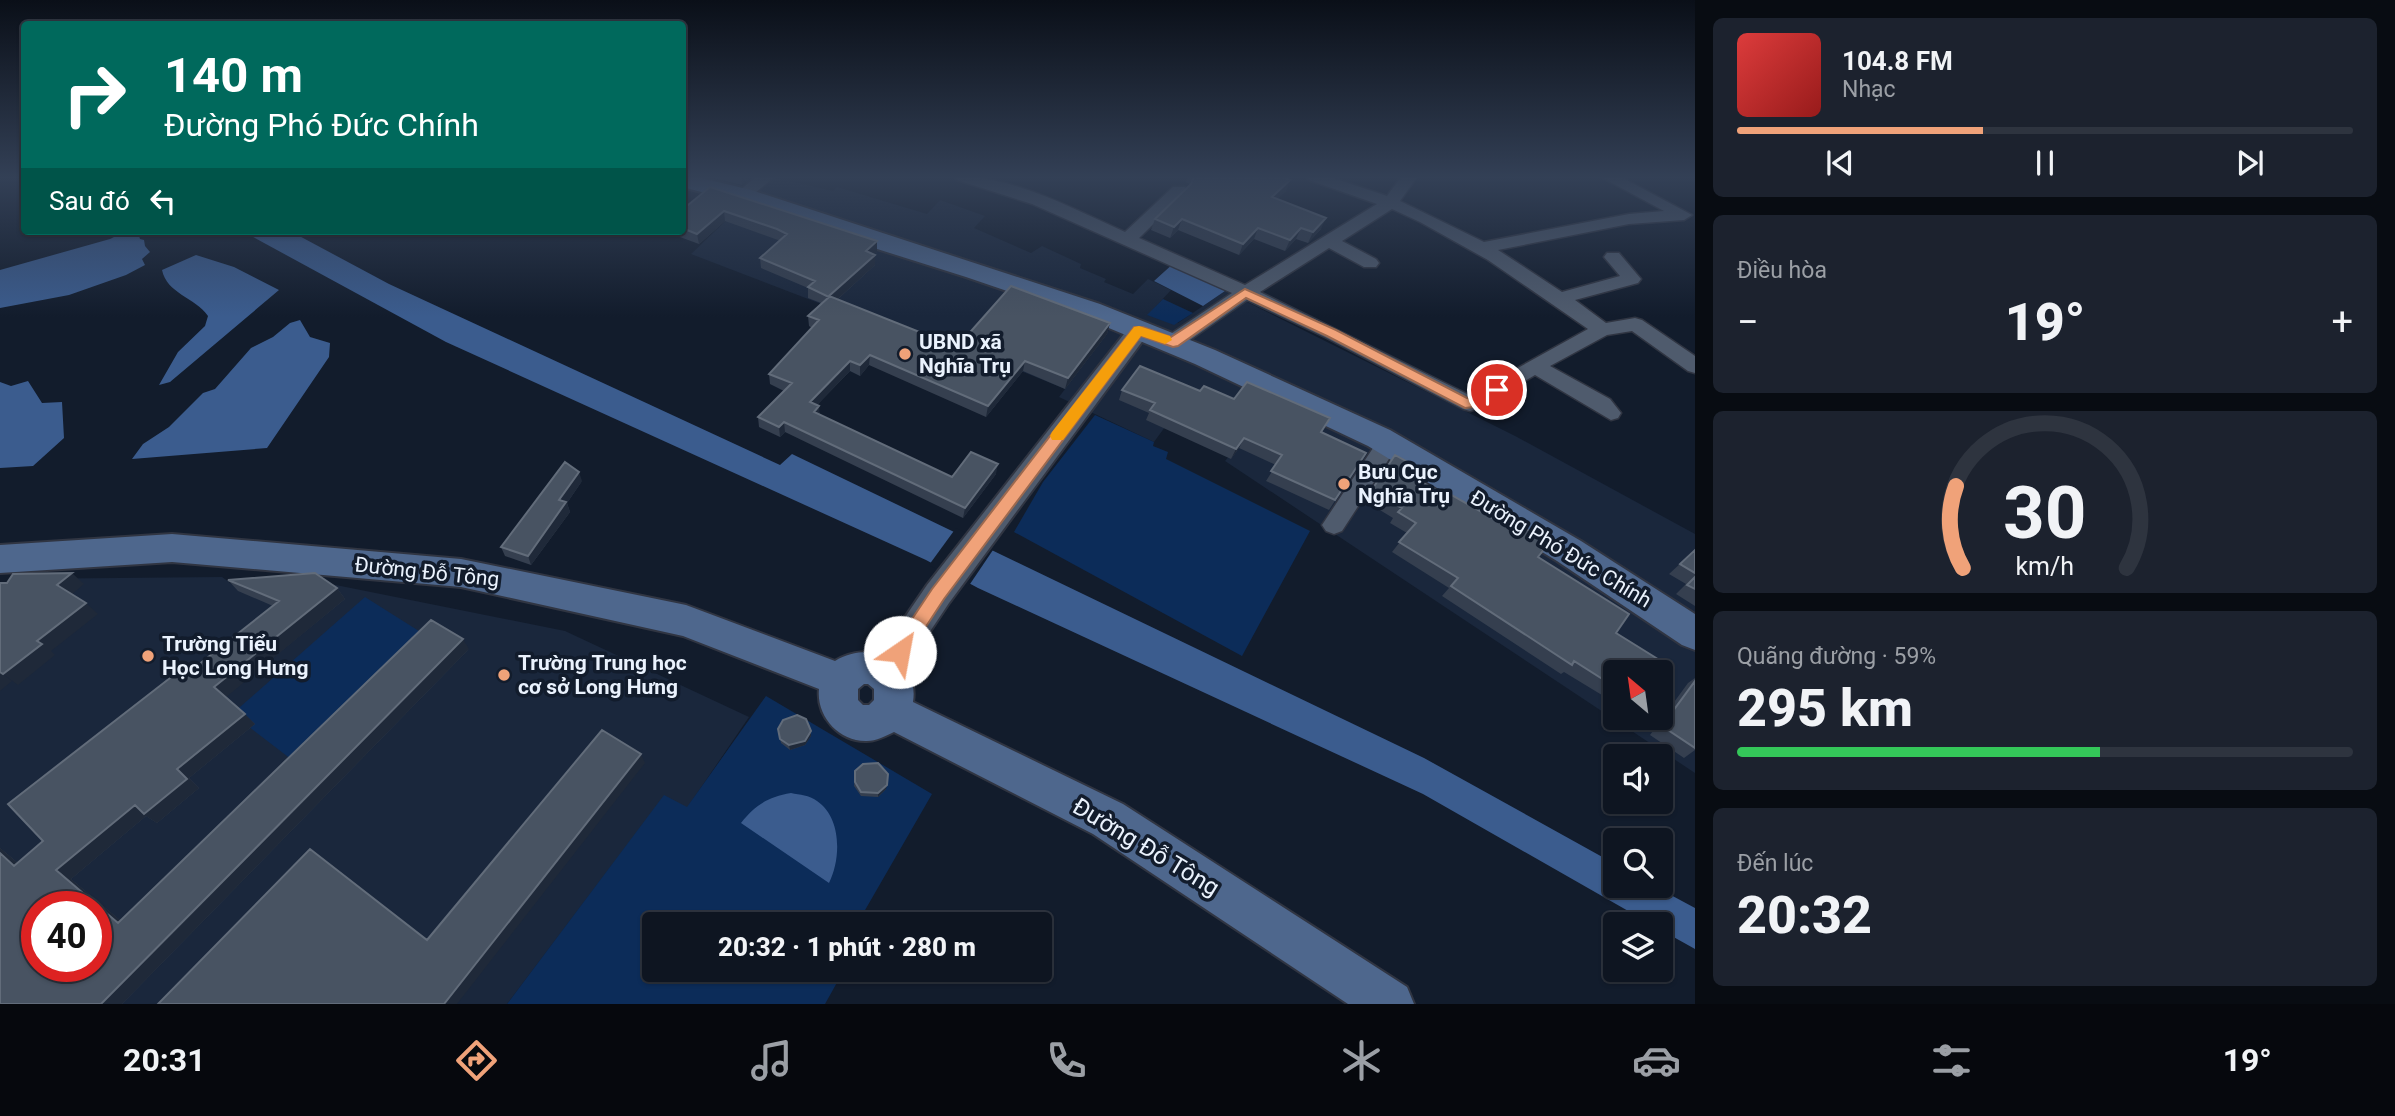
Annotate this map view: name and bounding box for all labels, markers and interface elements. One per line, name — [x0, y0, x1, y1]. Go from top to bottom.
text: 104.8 FM — [1842, 46, 1953, 76]
text: 140 m — [164, 47, 303, 104]
icon: right — [49, 49, 140, 140]
text: Nhạc — [1842, 76, 1896, 103]
text: Đường Phó Đức Chính — [164, 106, 479, 144]
icon: previous — [1821, 144, 1859, 182]
icon: pause — [2026, 144, 2064, 182]
icon: next — [2231, 144, 2269, 182]
icon: left — [144, 182, 182, 220]
text: Sau đó — [49, 186, 130, 216]
text: Điều hòa — [1737, 257, 1827, 284]
text: 19° — [2005, 292, 2085, 353]
text: − — [1737, 300, 1759, 344]
text: + — [2331, 300, 2353, 344]
place label: UBND xã Nghĩa Trụ — [919, 330, 1011, 378]
marker: UBND xã Nghĩa Trụ — [897, 346, 913, 362]
pin — [1467, 360, 1527, 420]
icon: arrive — [1478, 371, 1516, 409]
place label: Bưu Cục Nghĩa Trụ — [1358, 460, 1450, 508]
text: 30 — [2003, 470, 2087, 556]
marker: Bưu Cục Nghĩa Trụ — [1336, 476, 1352, 492]
street label: Đường Phó Đức Chính — [1466, 486, 1656, 612]
street label: Đường Đỗ Tông — [353, 552, 501, 592]
text: km/h — [2016, 552, 2074, 581]
position arrow — [863, 615, 937, 689]
place label: Trường Tiểu Học Long Hưng — [162, 632, 308, 680]
text: Quãng đường · 59% — [1737, 643, 1936, 670]
marker: Trường Tiểu Học Long Hưng — [140, 648, 156, 664]
place label: Trường Trung học cơ sở Long Hưng — [518, 651, 687, 699]
north arrow — [1603, 660, 1673, 730]
map controls — [1603, 660, 1673, 982]
marker: Trường Trung học cơ sở Long Hưng — [496, 667, 512, 683]
text: 295 km — [1737, 678, 1913, 739]
button: sound — [1603, 744, 1673, 814]
street label: Đường Đỗ Tông — [1068, 792, 1224, 902]
button: search — [1603, 828, 1673, 898]
text: Đến lúc — [1737, 850, 1813, 877]
text: 20:32 — [1737, 885, 1872, 946]
speed limit sign: 40 — [21, 891, 112, 982]
button: layers — [1603, 912, 1673, 982]
text: 20:32 · 1 phút · 280 m — [718, 932, 976, 962]
icon: directions — [452, 1036, 501, 1085]
icon: music — [747, 1036, 796, 1085]
icon: phone — [1042, 1036, 1091, 1085]
icon: climate — [1337, 1036, 1386, 1085]
icon: car — [1632, 1036, 1681, 1085]
icon: filters — [1927, 1036, 1976, 1085]
text: 20:31 — [123, 1041, 206, 1079]
text: 19° — [2223, 1041, 2272, 1079]

